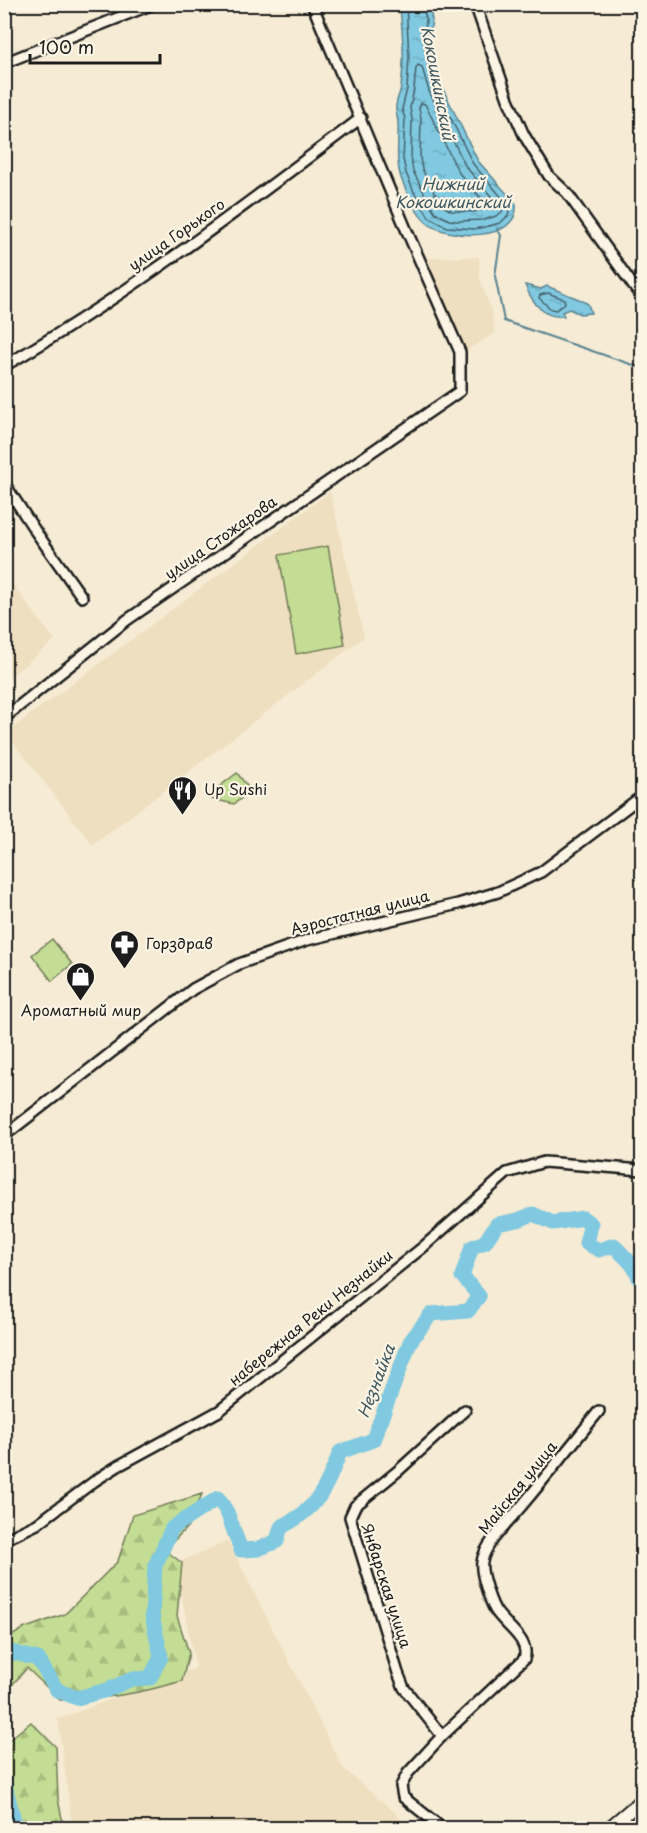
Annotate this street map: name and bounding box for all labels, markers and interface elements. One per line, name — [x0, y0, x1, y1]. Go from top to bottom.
water label: Кокошкинский — [416, 24, 462, 144]
scale bar — [30, 27, 160, 65]
text: 100 m — [39, 33, 94, 60]
water label: Нижний Кокошкинский — [395, 171, 513, 213]
street label: улица Горького — [123, 192, 229, 276]
street label: улица Стожарова — [159, 489, 282, 584]
restaurant icon: Up Sushi — [167, 774, 199, 816]
place label: Up Sushi — [204, 777, 267, 800]
street label: Аэростатная улица — [288, 883, 432, 940]
pharmacy icon: Горздрав — [109, 928, 141, 970]
place label: Горздрав — [146, 931, 213, 954]
shop icon: Ароматный мир — [65, 960, 97, 1002]
place label: Ароматный мир — [21, 998, 141, 1021]
street label: набережная Реки Незнайки — [223, 1243, 397, 1390]
water label: Незнайка — [350, 1339, 400, 1421]
street label: Майская улица — [472, 1435, 562, 1539]
street label: Январская улица — [356, 1520, 419, 1651]

